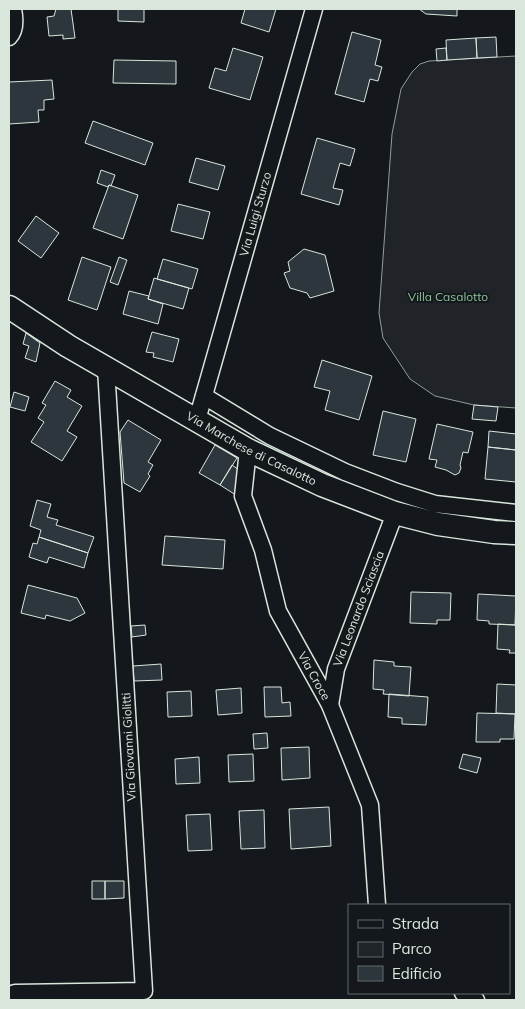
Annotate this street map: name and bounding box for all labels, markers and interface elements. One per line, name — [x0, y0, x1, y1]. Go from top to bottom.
street label: Via Luigi Sturzo — [236, 170, 274, 258]
park label: Villa Casalotto — [408, 289, 488, 304]
street label: Via Marchese di Casalotto — [184, 408, 319, 488]
street label: Via Leonardo Sciascia — [330, 548, 387, 669]
street label: Via Croce — [295, 649, 334, 703]
street label: Via Giovanni Giolitti — [118, 692, 139, 802]
legend — [348, 904, 510, 994]
text: Strada — [392, 914, 439, 933]
text: Parco — [392, 939, 432, 958]
text: Edificio — [392, 964, 442, 983]

